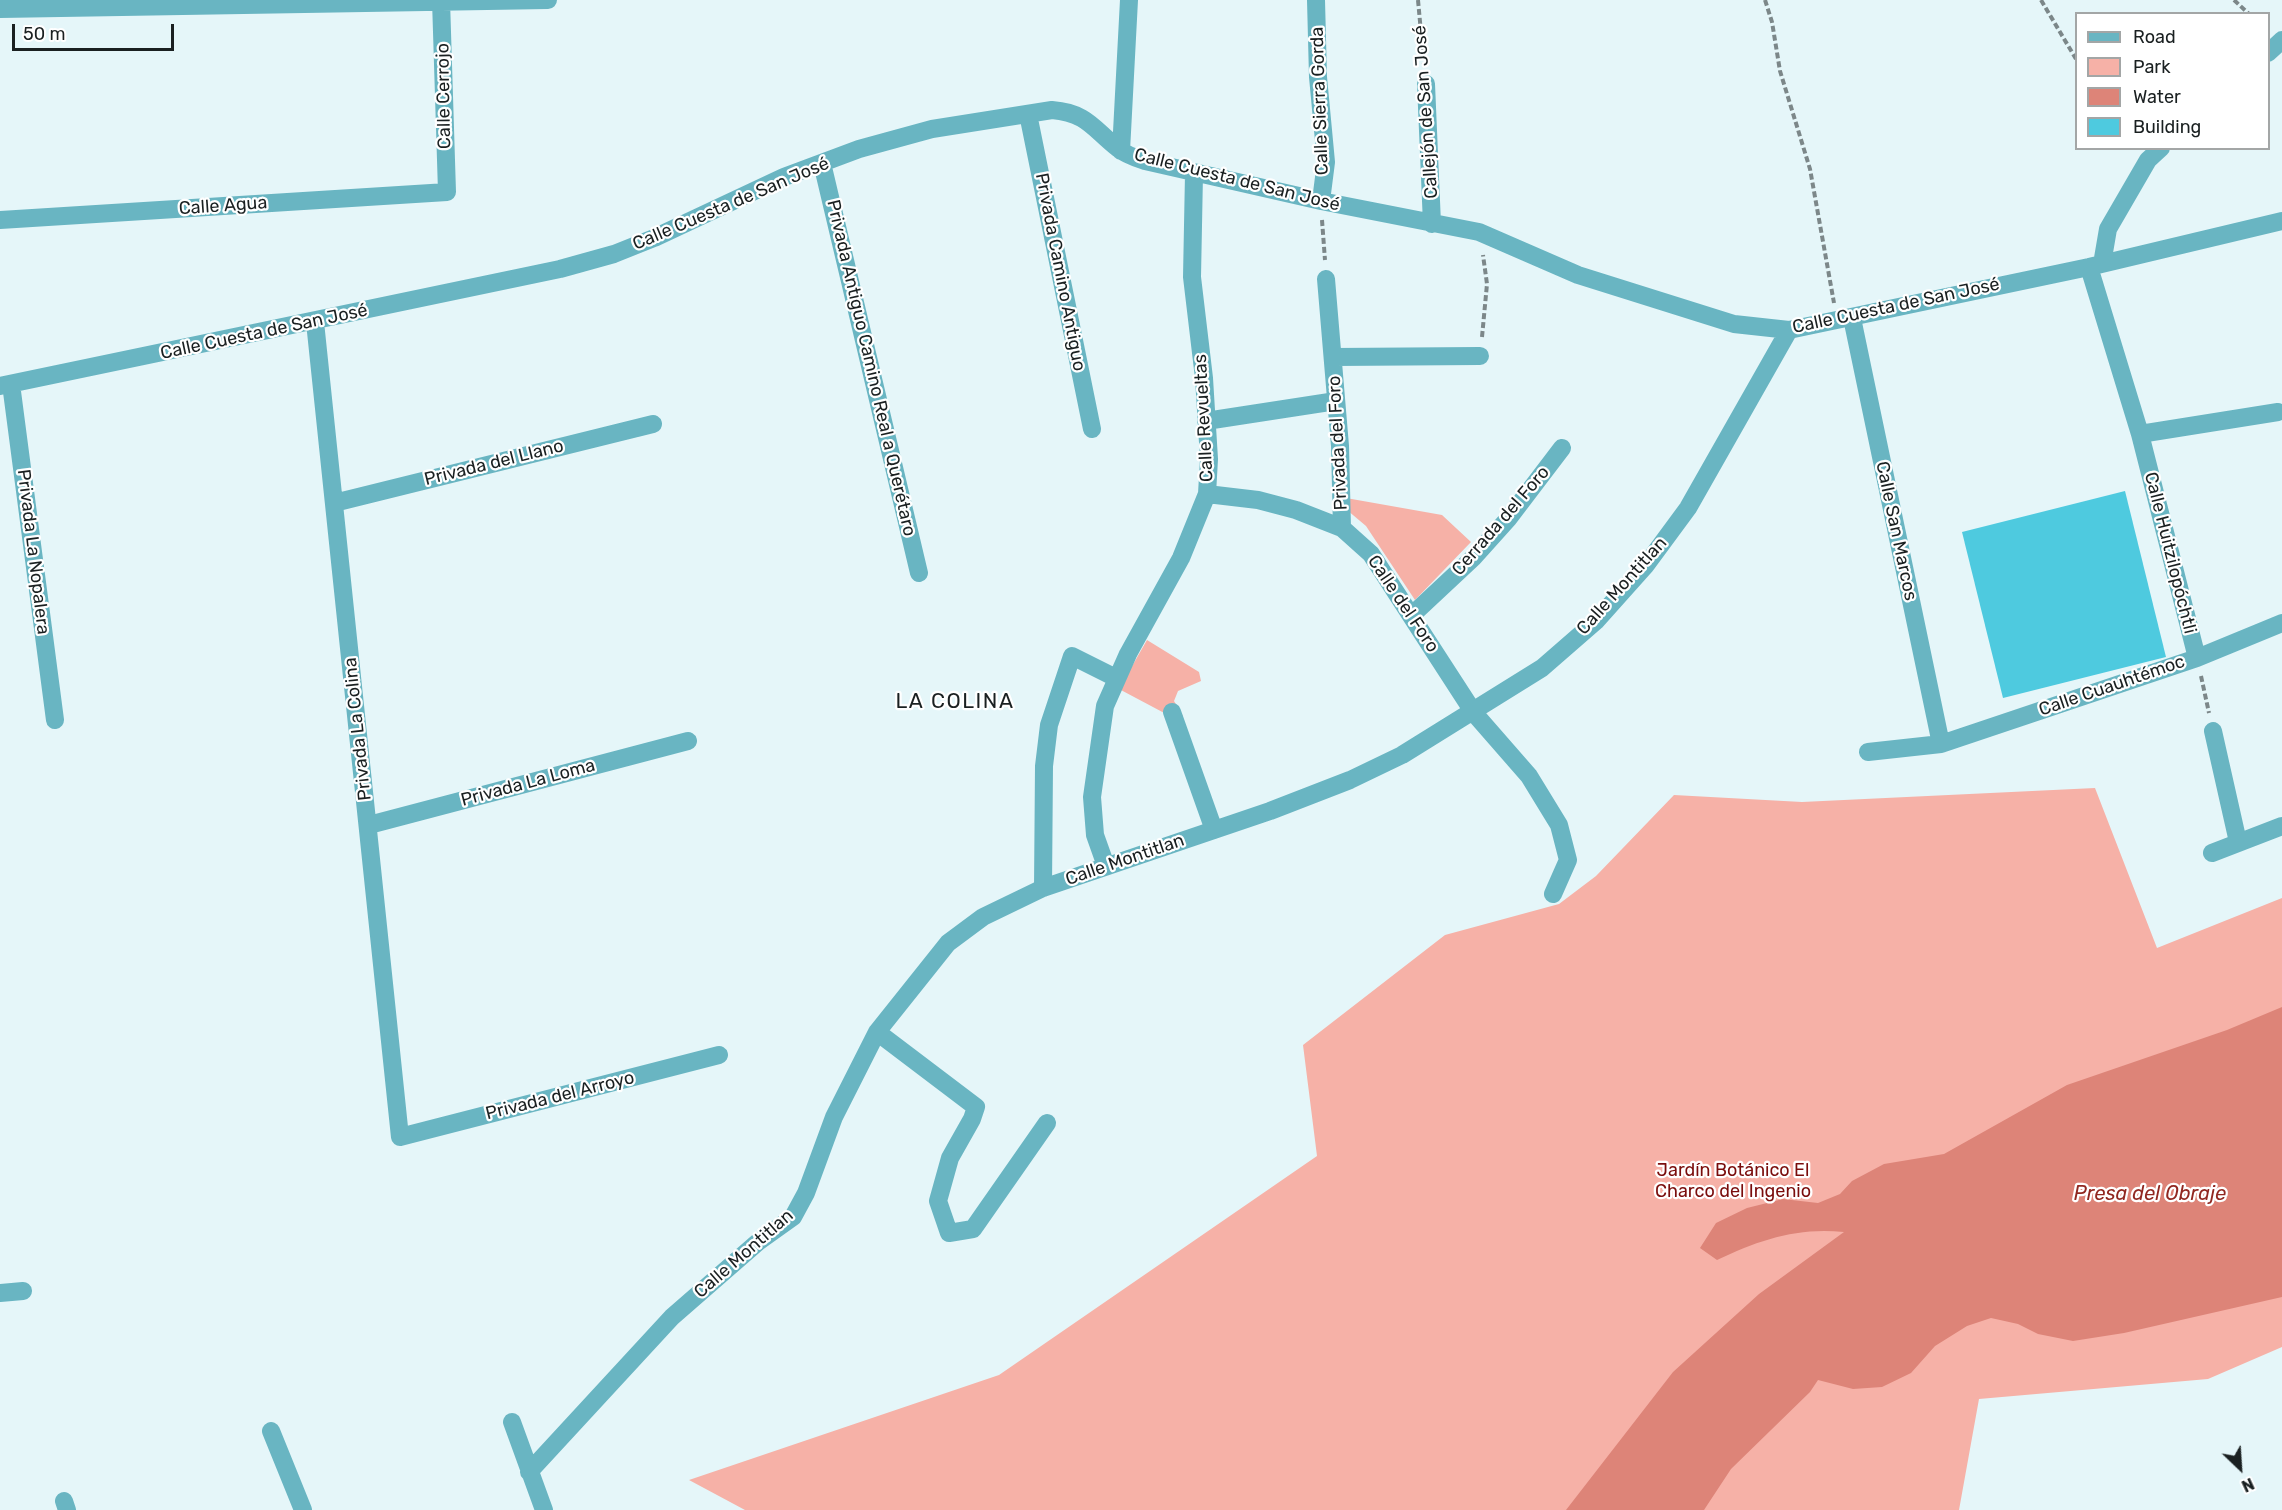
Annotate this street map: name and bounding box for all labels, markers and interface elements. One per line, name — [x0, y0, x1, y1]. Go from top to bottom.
scale bar — [15, 12, 177, 50]
legend — [2075, 12, 2270, 150]
text: 50 m — [23, 23, 66, 45]
street label: Callejón de San José — [1409, 25, 1443, 199]
street label: Calle Sierra Gorda — [1307, 26, 1333, 176]
text: Road — [2133, 26, 2176, 48]
street label: Calle Cerrojo — [432, 43, 456, 149]
text: Park — [2133, 56, 2170, 78]
text: Water — [2133, 86, 2181, 108]
text: Building — [2133, 116, 2201, 138]
street label: Calle Cuesta de San José — [1132, 144, 1342, 216]
street label: Calle Cuesta de San José — [630, 153, 832, 255]
street label: Privada Camino Antiguo — [1030, 171, 1090, 373]
street label: Calle Agua — [178, 192, 268, 220]
street label: Privada Antiguo Camino Real a Querétaro — [822, 198, 920, 538]
street label: Calle Cuesta de San José — [1790, 273, 2002, 339]
street label: Calle Cuesta de San José — [158, 299, 370, 365]
street label: Calle Revueltas — [1190, 354, 1218, 482]
street label: Privada del Foro — [1324, 375, 1352, 511]
street label: Privada del Llano — [422, 435, 566, 491]
street label: Calle San Marcos — [1871, 459, 1921, 603]
street label: Cerrada del Foro — [1448, 462, 1554, 580]
street label: Privada La Nopalera — [12, 468, 54, 636]
street label: Calle Huitzilopóchtli — [2139, 470, 2201, 636]
street label: Calle Montitlan — [1572, 533, 1672, 639]
street label: Calle del Foro — [1363, 551, 1443, 657]
street label: Calle Cuauhtémoc — [2036, 651, 2188, 721]
street label: Privada La Colina — [340, 656, 376, 802]
district label: LA COLINA — [896, 689, 1014, 715]
street label: Privada La Loma — [459, 755, 597, 811]
street label: Calle Montitlan — [1063, 830, 1187, 890]
street label: Privada del Arroyo — [483, 1067, 637, 1125]
park label: Jardín Botánico El Charco del Ingenio — [1655, 1160, 1811, 1202]
water label: Presa del Obraje — [2074, 1182, 2226, 1206]
street label: Calle Montitlan — [690, 1205, 798, 1303]
north arrow — [2210, 1438, 2270, 1498]
text: N — [2239, 1474, 2257, 1496]

